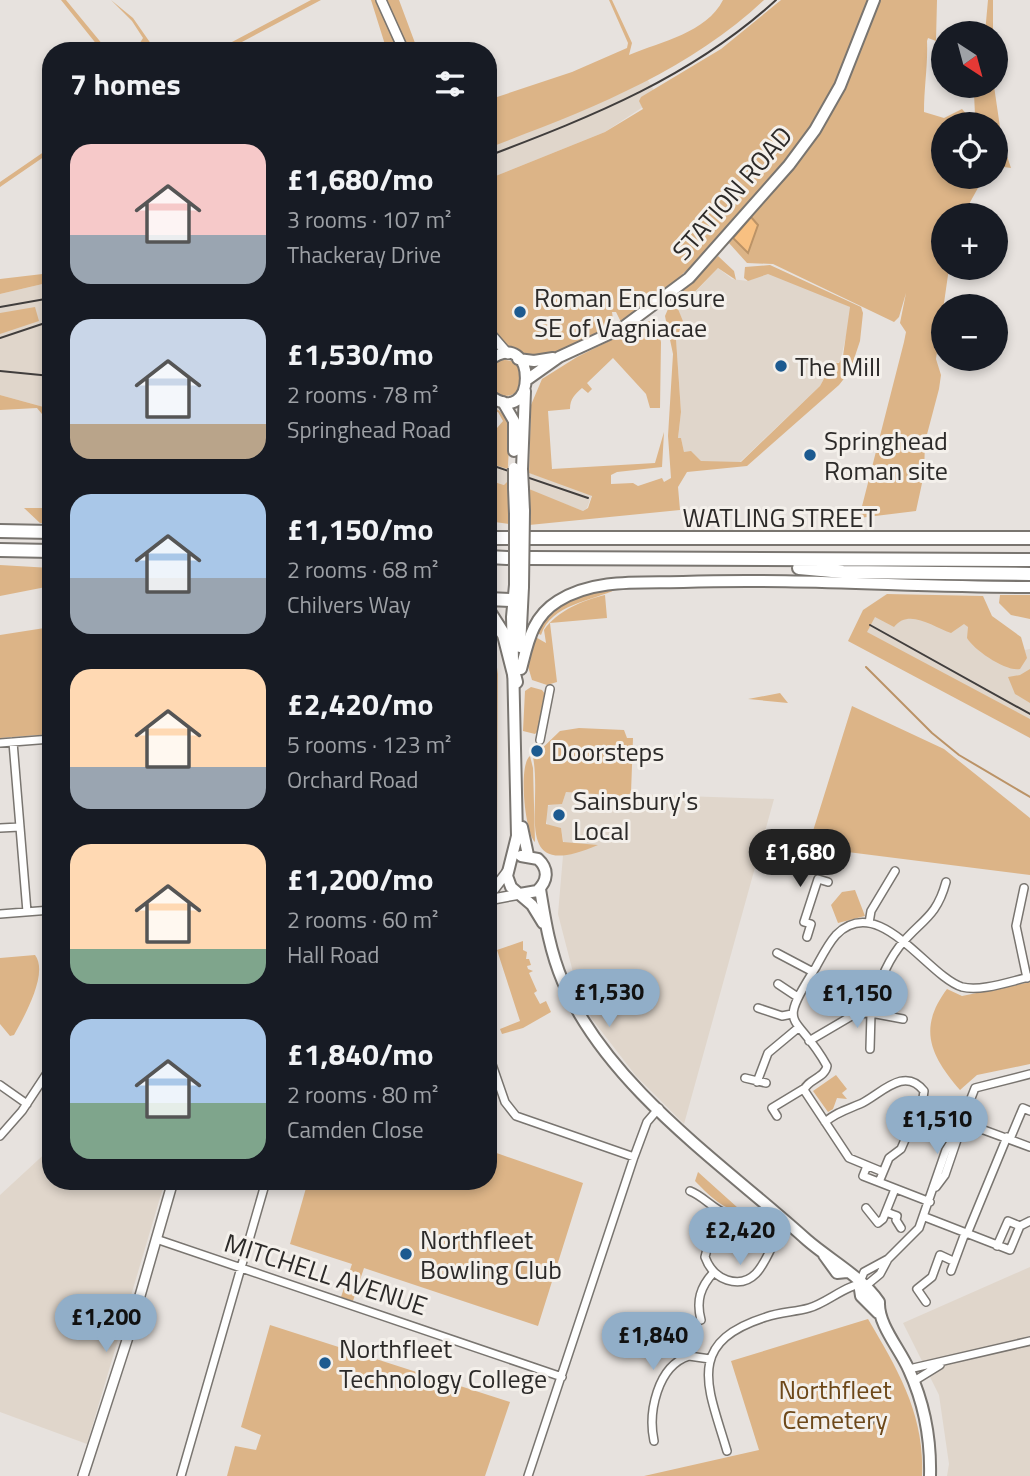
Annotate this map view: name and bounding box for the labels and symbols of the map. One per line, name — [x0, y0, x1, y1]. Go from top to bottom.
north arrow — [931, 21, 1008, 98]
street label: STATION ROAD — [663, 117, 801, 269]
place label: Roman Enclosure SE of Vagniacae — [534, 278, 725, 347]
marker: Roman Enclosure SE of Vagniacae — [512, 304, 528, 320]
place label: The Mill — [795, 347, 881, 386]
marker: The Mill — [773, 358, 789, 374]
place label: Springhead Roman site — [824, 421, 948, 490]
marker: Springhead Roman site — [802, 447, 818, 463]
street label: WATLING STREET — [683, 498, 878, 537]
place label: Doorsteps — [551, 732, 664, 771]
marker: Doorsteps — [529, 743, 545, 759]
place label: Sainsbury's Local — [573, 781, 698, 850]
marker: Sainsbury's Local — [551, 807, 567, 823]
pin: £1,680 — [743, 830, 857, 889]
pin: £1,530 — [552, 970, 666, 1029]
pin: £1,150 — [800, 970, 914, 1030]
pin: £1,510 — [880, 1096, 994, 1156]
pin: £2,420 — [683, 1208, 797, 1267]
place label: Northfleet Bowling Club — [420, 1220, 562, 1289]
street label: MITCHELL AVENUE — [220, 1223, 432, 1325]
marker: Northfleet Bowling Club — [398, 1246, 414, 1262]
pin: £1,200 — [49, 1294, 163, 1354]
pin: £1,840 — [596, 1312, 710, 1372]
place label: Northfleet Technology College — [339, 1329, 547, 1398]
marker: Northfleet Technology College — [317, 1355, 333, 1371]
park label: Northfleet Cemetery — [778, 1370, 892, 1439]

